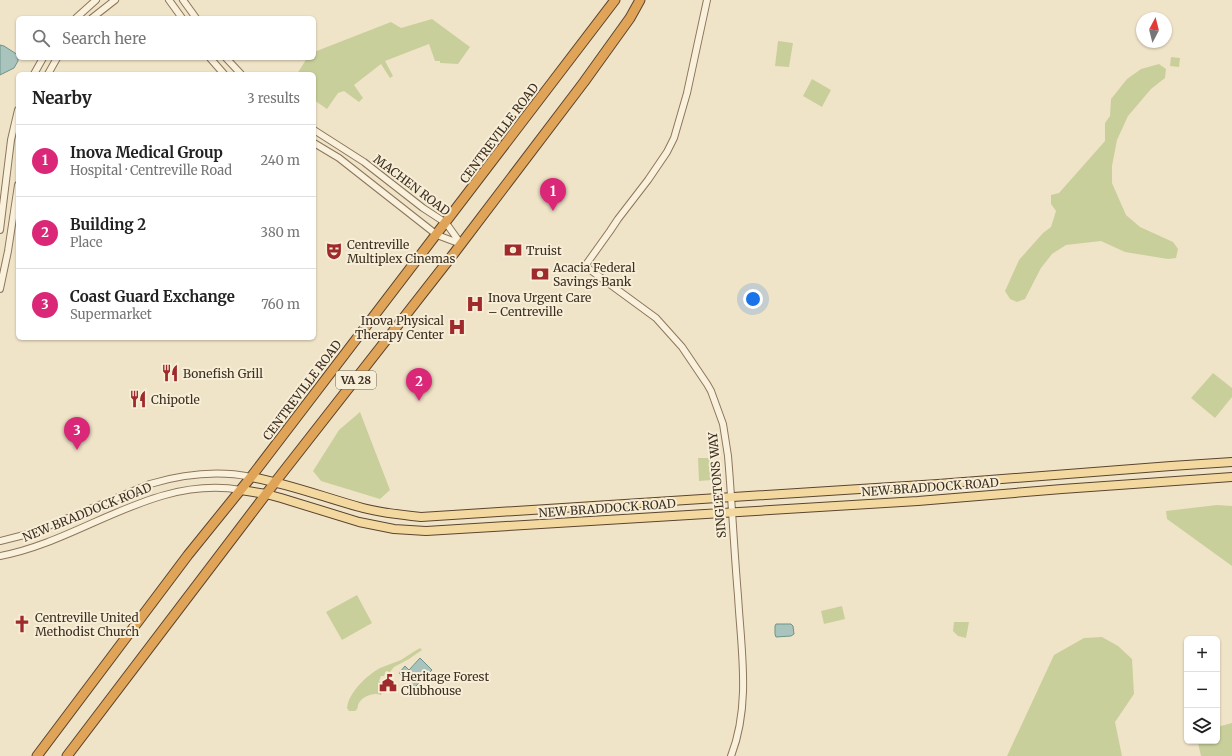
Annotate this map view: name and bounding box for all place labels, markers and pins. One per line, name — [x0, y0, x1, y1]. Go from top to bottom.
pin: 1 — [540, 178, 566, 211]
place label: Centreville Multiplex Cinemas — [347, 237, 455, 266]
bank icon: Truist — [503, 240, 523, 260]
theatre icon: Centreville Multiplex Cinemas — [324, 241, 344, 261]
place label: Truist — [526, 243, 562, 258]
place label: Acacia Federal Savings Bank — [552, 260, 636, 289]
bank icon: Acacia Federal Savings Bank — [530, 264, 550, 284]
place label: Inova Urgent Care – Centreville — [488, 290, 591, 319]
hospital icon: Inova Urgent Care – Centreville — [465, 294, 485, 314]
place label: Inova Physical Therapy Center — [355, 313, 445, 342]
hospital icon: Inova Physical Therapy Center — [447, 317, 467, 337]
restaurant icon: Bonefish Grill — [160, 363, 180, 383]
place label: Bonefish Grill — [183, 366, 263, 381]
pin: 2 — [406, 368, 432, 401]
restaurant icon: Chipotle — [128, 389, 148, 409]
place label: Chipotle — [151, 392, 200, 407]
pin: 3 — [64, 417, 90, 450]
place label: Centreville United Methodist Church — [35, 610, 139, 639]
church icon: Centreville United Methodist Church — [12, 614, 32, 634]
place label: Heritage Forest Clubhouse — [401, 669, 489, 698]
public building icon: Heritage Forest Clubhouse — [378, 673, 398, 693]

